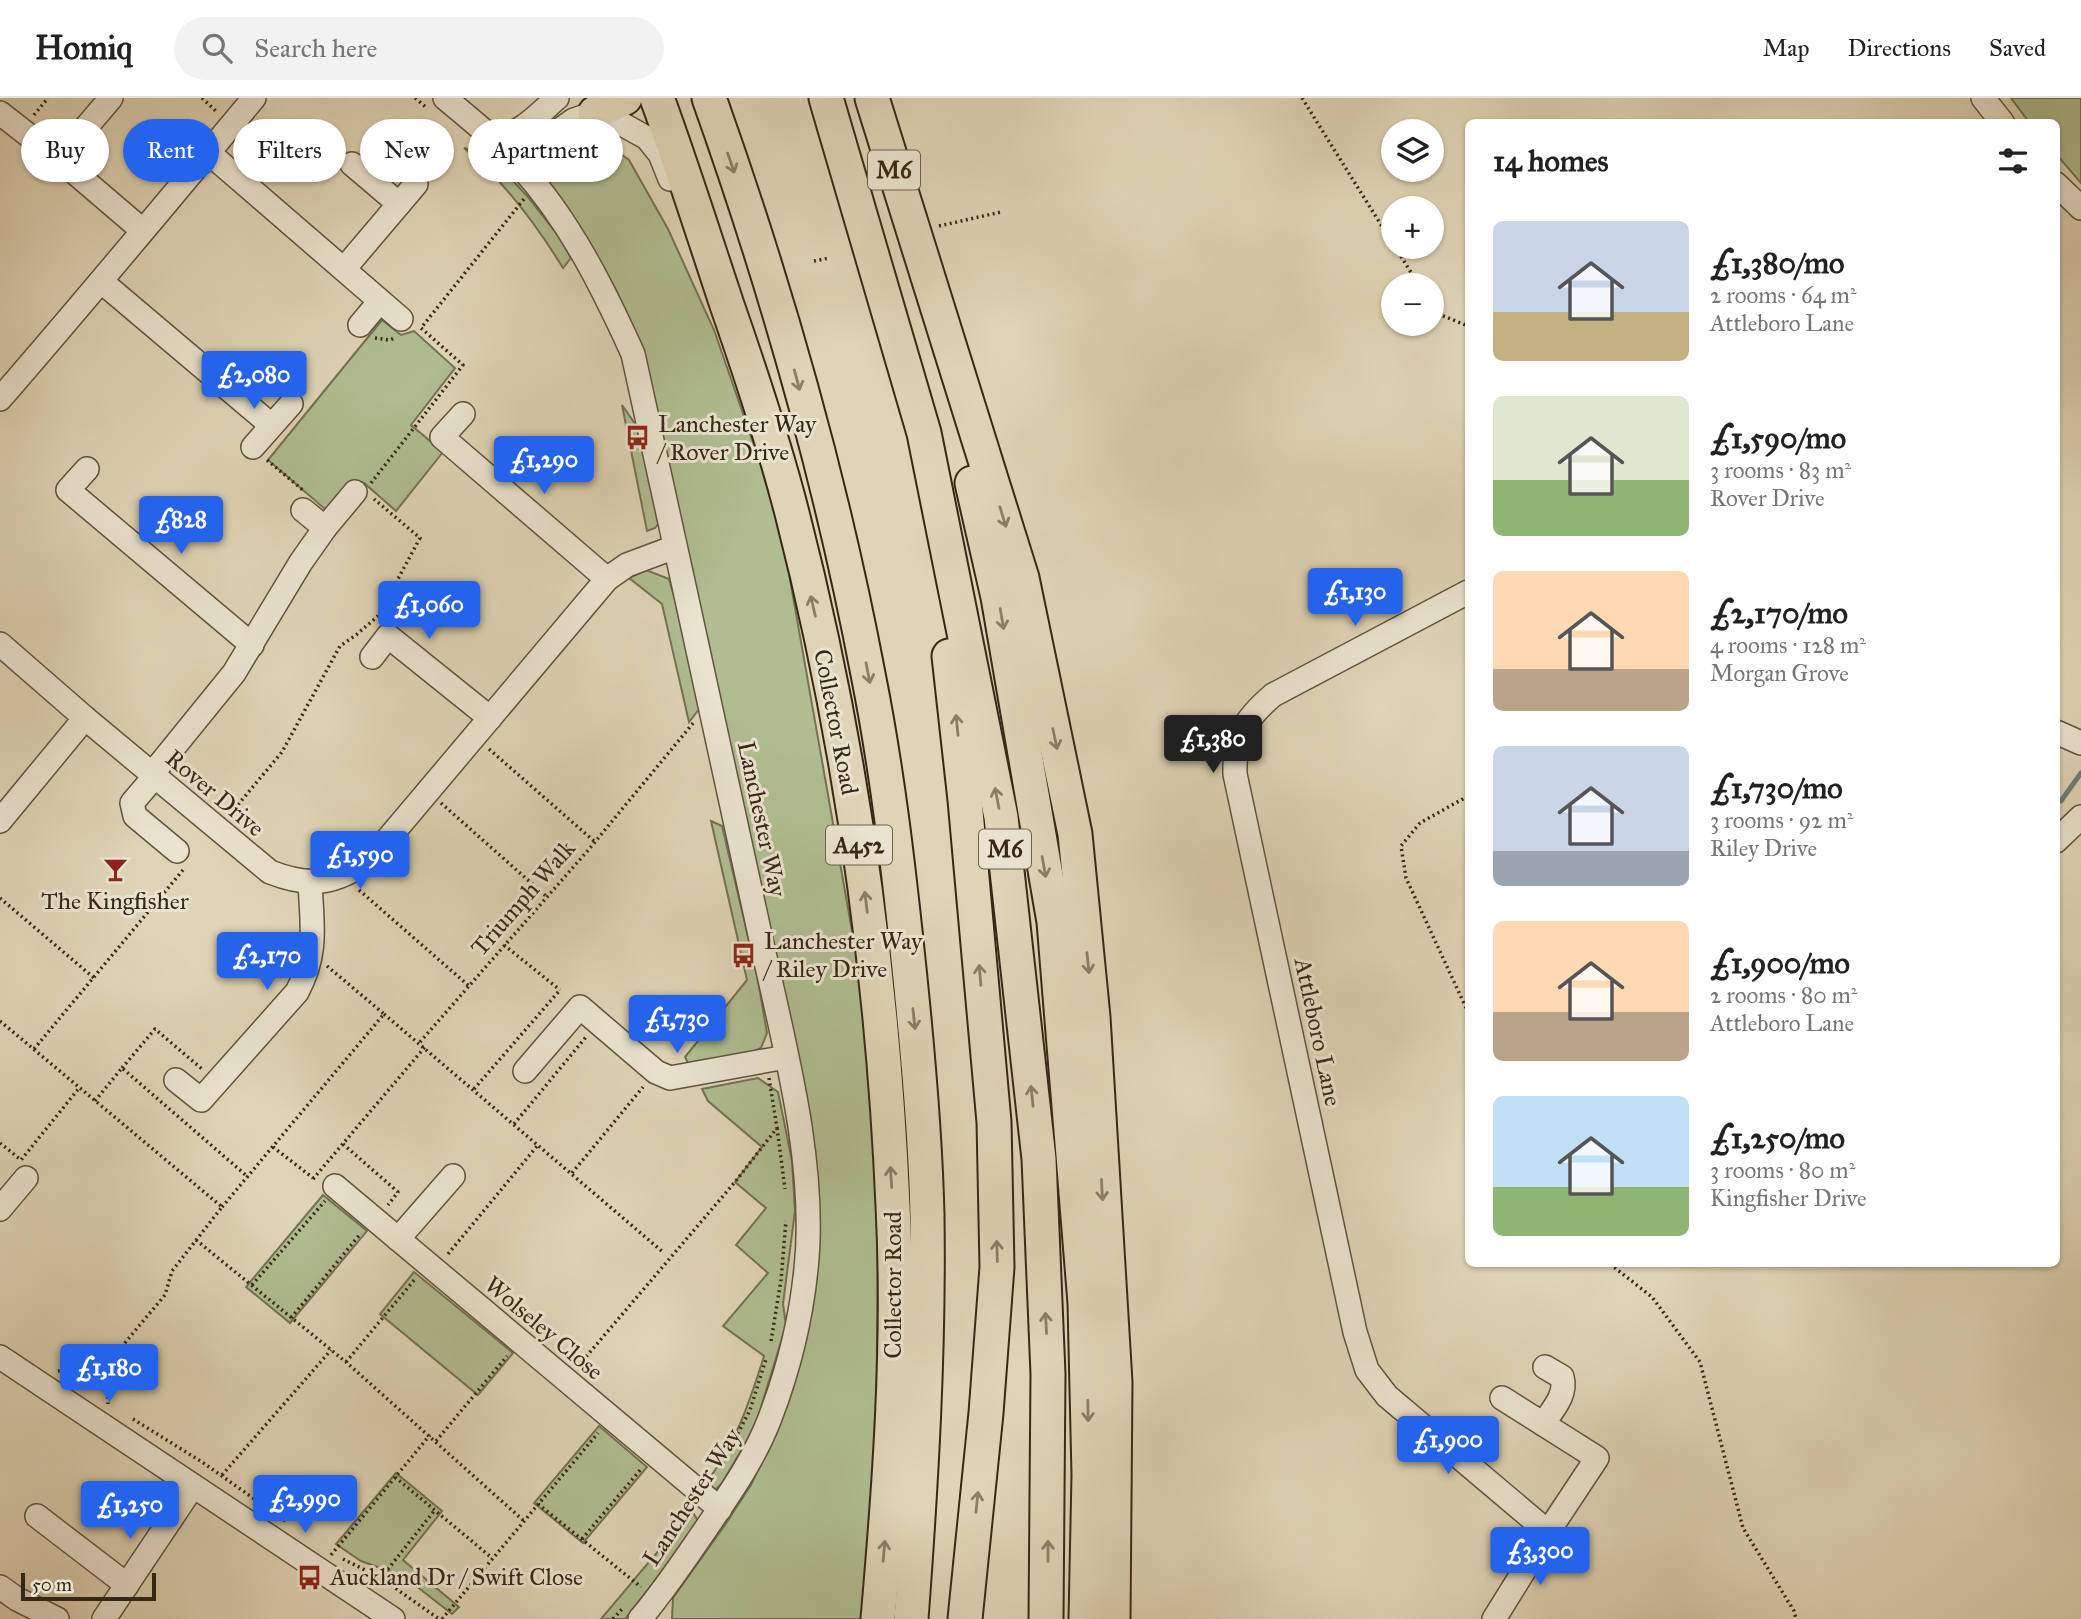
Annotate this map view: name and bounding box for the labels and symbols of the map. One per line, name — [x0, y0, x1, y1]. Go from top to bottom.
one-way arrow — [726, 151, 738, 173]
road number: M6 — [868, 151, 920, 190]
pin: £2,080 — [197, 352, 311, 411]
one-way arrow — [792, 369, 805, 391]
place label: Lanchester Way / Rover Drive — [656, 409, 817, 467]
bus stop icon: Lanchester Way / Rover Drive — [624, 424, 652, 452]
pin: £1,290 — [487, 436, 601, 496]
pin: £828 — [140, 496, 222, 556]
one-way arrow — [998, 506, 1010, 528]
pin: £1,130 — [1298, 568, 1412, 628]
pin: £1,060 — [372, 582, 486, 641]
one-way arrow — [805, 595, 819, 618]
one-way arrow — [995, 607, 1009, 630]
street label: Collector Road — [807, 647, 865, 797]
one-way arrow — [861, 661, 875, 684]
one-way arrow — [950, 714, 963, 736]
pin: £1,380 — [1156, 716, 1270, 775]
one-way arrow — [1049, 727, 1063, 750]
street label: Lanchester Way — [731, 738, 793, 900]
street label: Rover Drive — [160, 743, 270, 843]
one-way arrow — [990, 787, 1003, 810]
road number: A452 — [826, 825, 892, 864]
road number: M6 — [979, 830, 1031, 869]
pin: £1,590 — [303, 832, 417, 891]
street label: Triumph Walk — [464, 833, 582, 962]
bar icon: The Kingfisher — [101, 856, 129, 884]
one-way arrow — [1038, 856, 1052, 878]
place label: The Kingfisher — [41, 886, 189, 916]
one-way arrow — [860, 891, 873, 913]
place label: Lanchester Way / Riley Drive — [762, 926, 923, 984]
pin: £2,170 — [210, 932, 324, 992]
bus stop icon: Lanchester Way / Riley Drive — [730, 941, 758, 969]
one-way arrow — [1082, 952, 1095, 974]
street label: Attleboro Lane — [1287, 954, 1348, 1109]
one-way arrow — [974, 965, 987, 987]
pin: £1,730 — [620, 996, 734, 1055]
one-way arrow — [908, 1008, 921, 1030]
one-way arrow — [1026, 1086, 1039, 1108]
one-way arrow — [884, 1166, 897, 1189]
one-way arrow — [1096, 1179, 1109, 1202]
street label: Collector Road — [878, 1211, 908, 1359]
one-way arrow — [990, 1240, 1004, 1263]
street label: Wolseley Close — [479, 1270, 609, 1386]
one-way arrow — [1040, 1312, 1053, 1335]
pin: £1,180 — [52, 1344, 166, 1404]
one-way arrow — [1081, 1400, 1094, 1423]
pin: £1,900 — [1391, 1416, 1505, 1476]
street label: Lanchester Way — [636, 1422, 748, 1572]
pin: £2,990 — [248, 1476, 362, 1535]
pin: £1,250 — [73, 1482, 187, 1541]
one-way arrow — [971, 1492, 984, 1514]
pin: £3,300 — [1483, 1528, 1597, 1587]
one-way arrow — [878, 1540, 891, 1563]
one-way arrow — [1041, 1540, 1055, 1563]
place label: Auckland Dr / Swift Close — [329, 1562, 583, 1592]
bus stop icon: Auckland Dr / Swift Close — [296, 1563, 324, 1591]
scale bar — [21, 1570, 156, 1602]

